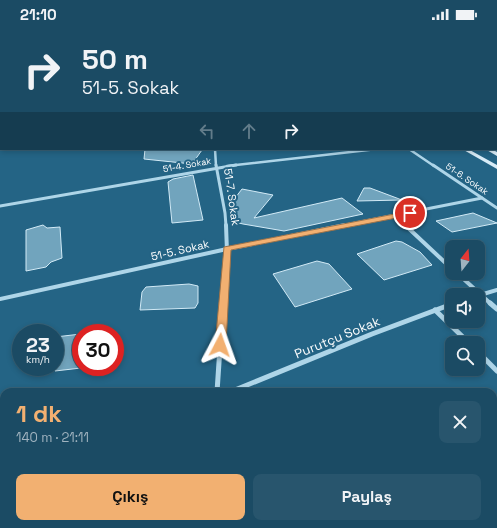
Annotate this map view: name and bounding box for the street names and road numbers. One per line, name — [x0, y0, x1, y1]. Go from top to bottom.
street label: 51-4. Sokak — [162, 155, 212, 175]
street label: 51-6. Sokak — [443, 160, 491, 198]
street label: 51-7. Sokak — [221, 167, 243, 227]
street label: 51-5. Sokak — [149, 236, 211, 264]
street label: Purutçu Sokak — [292, 313, 382, 362]

